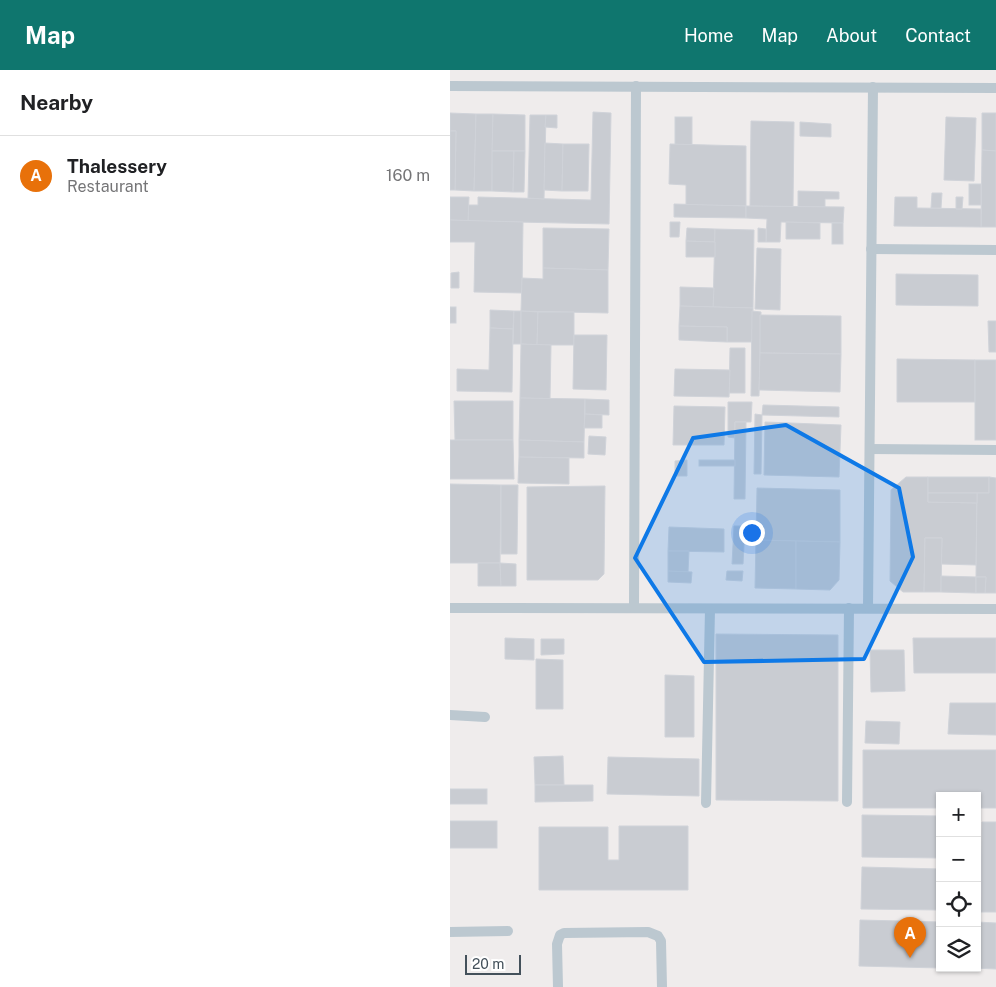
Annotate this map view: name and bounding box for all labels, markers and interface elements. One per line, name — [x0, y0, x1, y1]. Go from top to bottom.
text: Map — [25, 21, 75, 49]
text: Home — [684, 25, 734, 46]
text: Map — [762, 25, 798, 46]
text: About — [826, 25, 877, 46]
text: Contact — [905, 25, 971, 46]
text: Nearby — [20, 90, 93, 115]
text: Thalessery — [67, 155, 167, 177]
text: A — [30, 166, 42, 185]
text: 160 m — [386, 166, 430, 185]
text: Restaurant — [67, 177, 149, 196]
your location — [739, 520, 765, 546]
map controls — [936, 792, 981, 972]
button: + — [936, 792, 981, 837]
button: − — [936, 837, 981, 882]
button: locate — [936, 882, 981, 927]
pin: A — [894, 917, 926, 958]
button: layers — [936, 927, 981, 972]
scale bar — [465, 952, 521, 975]
text: 20 m — [472, 956, 504, 972]

